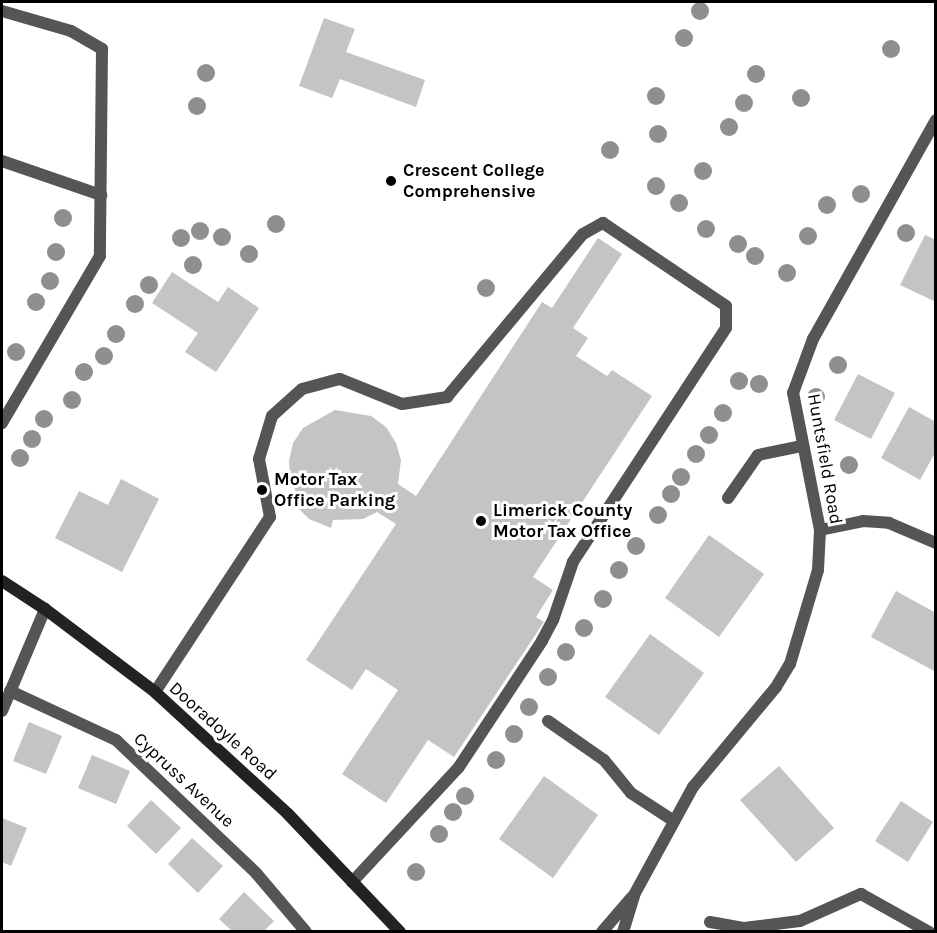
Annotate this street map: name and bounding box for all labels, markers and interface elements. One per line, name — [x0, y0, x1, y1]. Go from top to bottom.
place label: Crescent College Comprehensive — [403, 160, 545, 202]
marker: Crescent College Comprehensive — [384, 174, 398, 188]
street label: Huntsfield Road — [803, 392, 847, 526]
place label: Motor Tax Office Parking — [274, 469, 395, 512]
marker: Motor Tax Office Parking — [255, 483, 269, 497]
place label: Limerick County Motor Tax Office — [493, 500, 632, 542]
marker: Limerick County Motor Tax Office — [474, 514, 488, 528]
street label: Dooradoyle Road — [165, 677, 281, 785]
street label: Cypruss Avenue — [129, 728, 239, 832]

